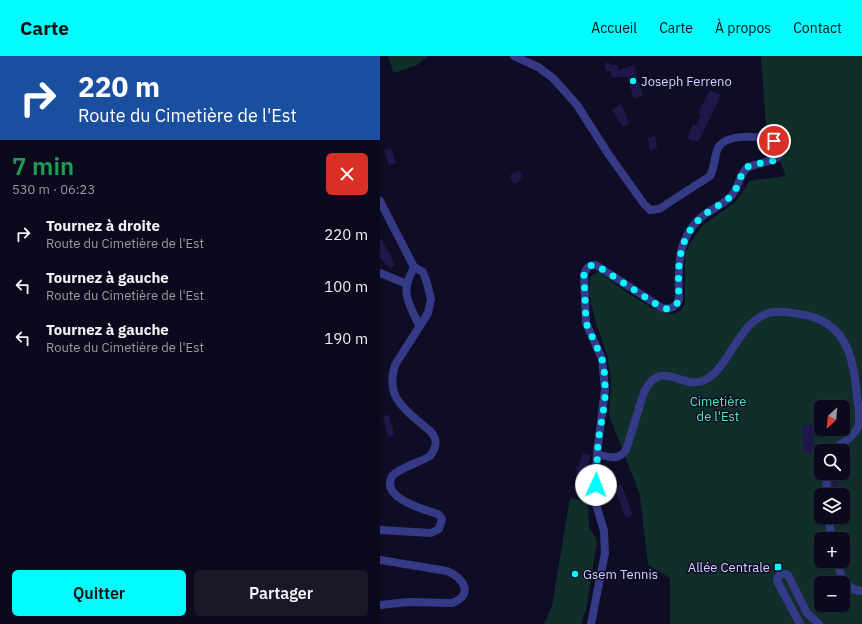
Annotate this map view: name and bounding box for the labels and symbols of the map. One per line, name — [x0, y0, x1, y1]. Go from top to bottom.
place label: Joseph Ferreno — [641, 73, 732, 90]
marker: Joseph Ferreno — [628, 76, 638, 86]
pin — [757, 124, 791, 158]
park label: Cimetière de l'Est — [690, 393, 746, 425]
north arrow — [814, 400, 850, 436]
position arrow — [575, 464, 617, 506]
place label: Allée Centrale — [688, 559, 770, 576]
marker: Allée Centrale — [773, 562, 783, 572]
place label: Gsem Tennis — [583, 566, 658, 583]
marker: Gsem Tennis — [570, 569, 580, 579]

